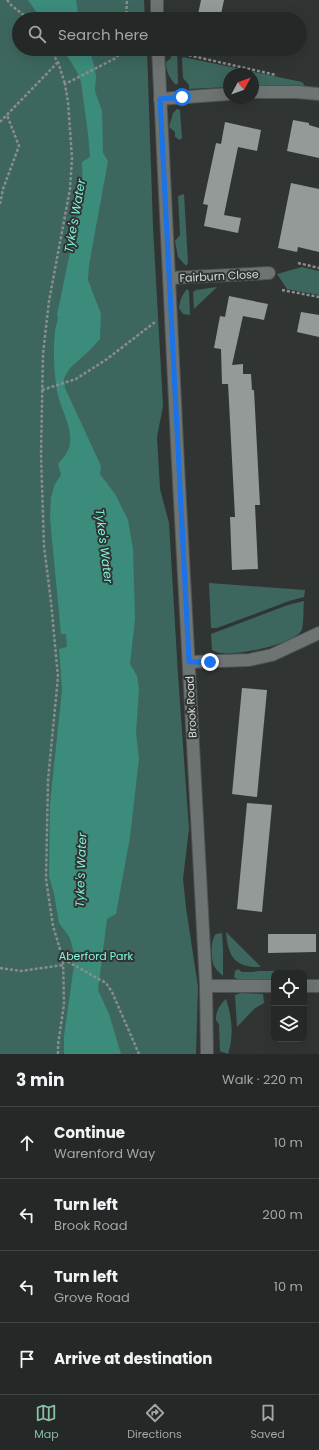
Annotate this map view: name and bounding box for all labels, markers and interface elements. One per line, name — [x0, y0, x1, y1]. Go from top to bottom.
search box — [12, 12, 307, 56]
icon: search — [26, 23, 48, 45]
text: Search here — [58, 24, 148, 45]
north arrow — [223, 68, 259, 104]
route start — [173, 88, 191, 106]
water label: Tyke's Water — [60, 177, 89, 254]
street label: Fairburn Close — [179, 266, 259, 286]
water label: Tyke's Water — [92, 508, 118, 585]
route end — [201, 653, 219, 671]
street label: Brook Road — [181, 676, 201, 738]
water label: Tyke's Water — [71, 832, 90, 908]
park label: Aberford Park — [59, 948, 134, 964]
map controls — [271, 970, 307, 1042]
button: locate — [271, 970, 307, 1006]
button: layers — [271, 1006, 307, 1042]
text: 3 min — [16, 1068, 64, 1092]
text: Walk · 220 m — [222, 1070, 303, 1089]
text: Continue — [54, 1122, 125, 1143]
icon: ahead — [16, 1132, 38, 1154]
text: 10 m — [274, 1133, 303, 1152]
text: Warenford Way — [54, 1144, 155, 1163]
text: Turn left — [54, 1194, 118, 1215]
icon: left — [16, 1204, 38, 1226]
text: 200 m — [262, 1205, 303, 1224]
text: Brook Road — [54, 1216, 127, 1235]
text: Turn left — [54, 1266, 118, 1287]
icon: left — [16, 1276, 38, 1298]
text: 10 m — [274, 1277, 303, 1296]
text: Grove Road — [54, 1288, 130, 1307]
icon: arrive — [16, 1348, 38, 1370]
text: Arrive at destination — [54, 1348, 212, 1369]
tab: Map — [34, 1402, 59, 1443]
tab: Directions — [127, 1402, 182, 1443]
tab: Saved — [250, 1402, 285, 1443]

